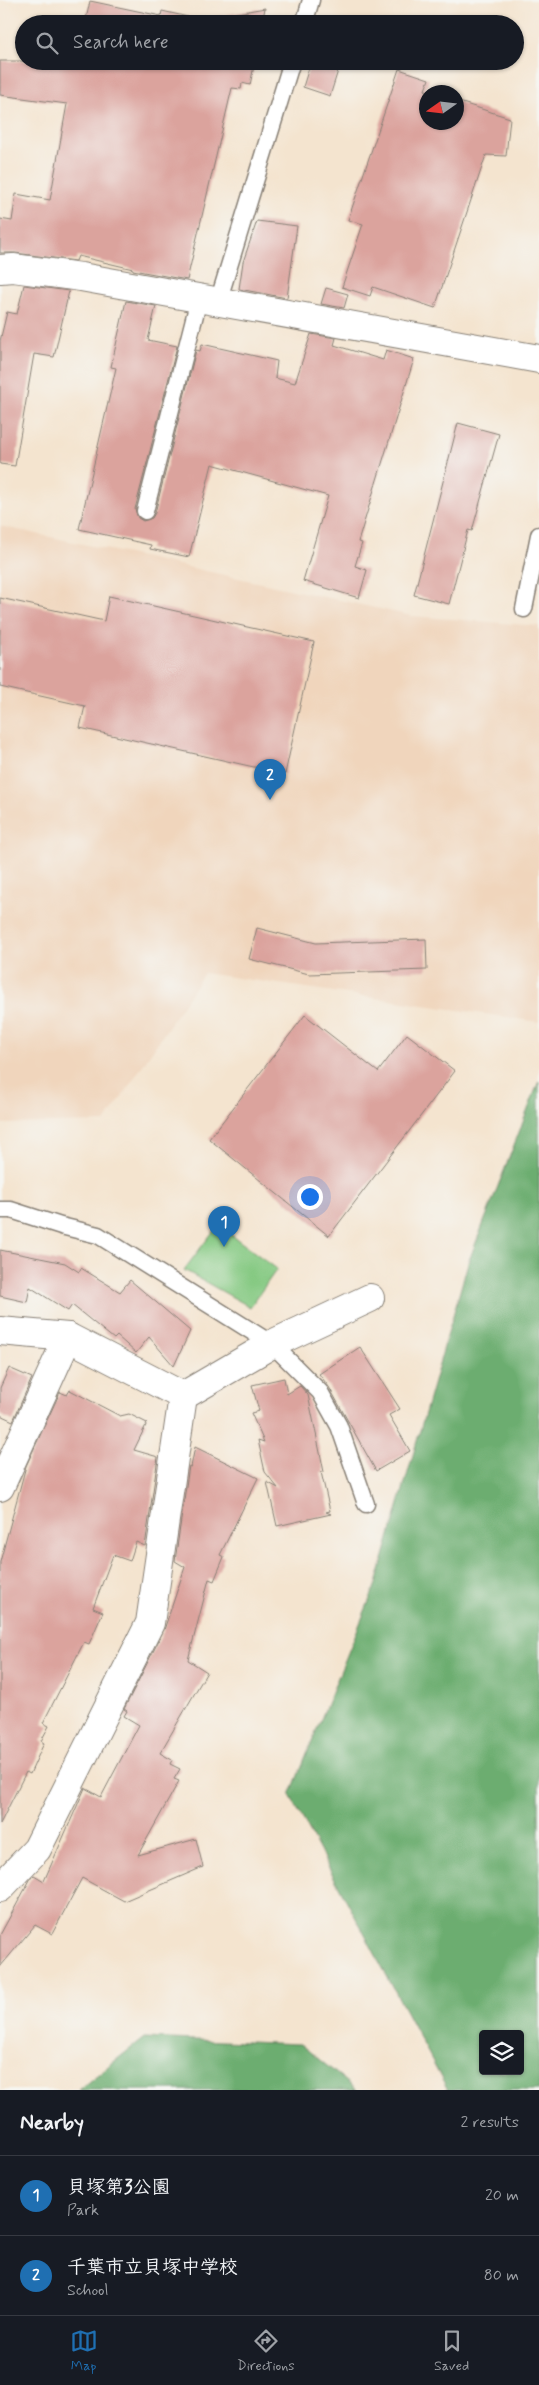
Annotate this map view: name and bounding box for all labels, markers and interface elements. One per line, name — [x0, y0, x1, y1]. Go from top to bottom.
search box — [15, 15, 524, 70]
icon: search — [33, 29, 61, 57]
text: Search here — [73, 30, 169, 55]
north arrow — [419, 85, 464, 130]
pin: 2 — [254, 759, 286, 800]
your location — [297, 1184, 323, 1210]
pin: 1 — [208, 1206, 240, 1247]
map controls — [479, 2030, 524, 2075]
button: layers — [479, 2030, 524, 2075]
text: Nearby — [20, 2109, 84, 2137]
text: 2 results — [461, 2112, 519, 2133]
text: 貝塚第3公園 — [67, 2175, 171, 2200]
text: 1 — [32, 2185, 40, 2206]
text: 20 m — [485, 2185, 519, 2206]
text: Park — [67, 2200, 99, 2221]
text: 千葉市立貝塚中学校 — [67, 2255, 238, 2280]
text: 2 — [32, 2265, 40, 2286]
text: 80 m — [484, 2265, 519, 2286]
text: School — [67, 2280, 108, 2301]
tab: Map — [70, 2327, 98, 2375]
tab: Directions — [237, 2327, 295, 2375]
tab: Saved — [434, 2327, 469, 2375]

